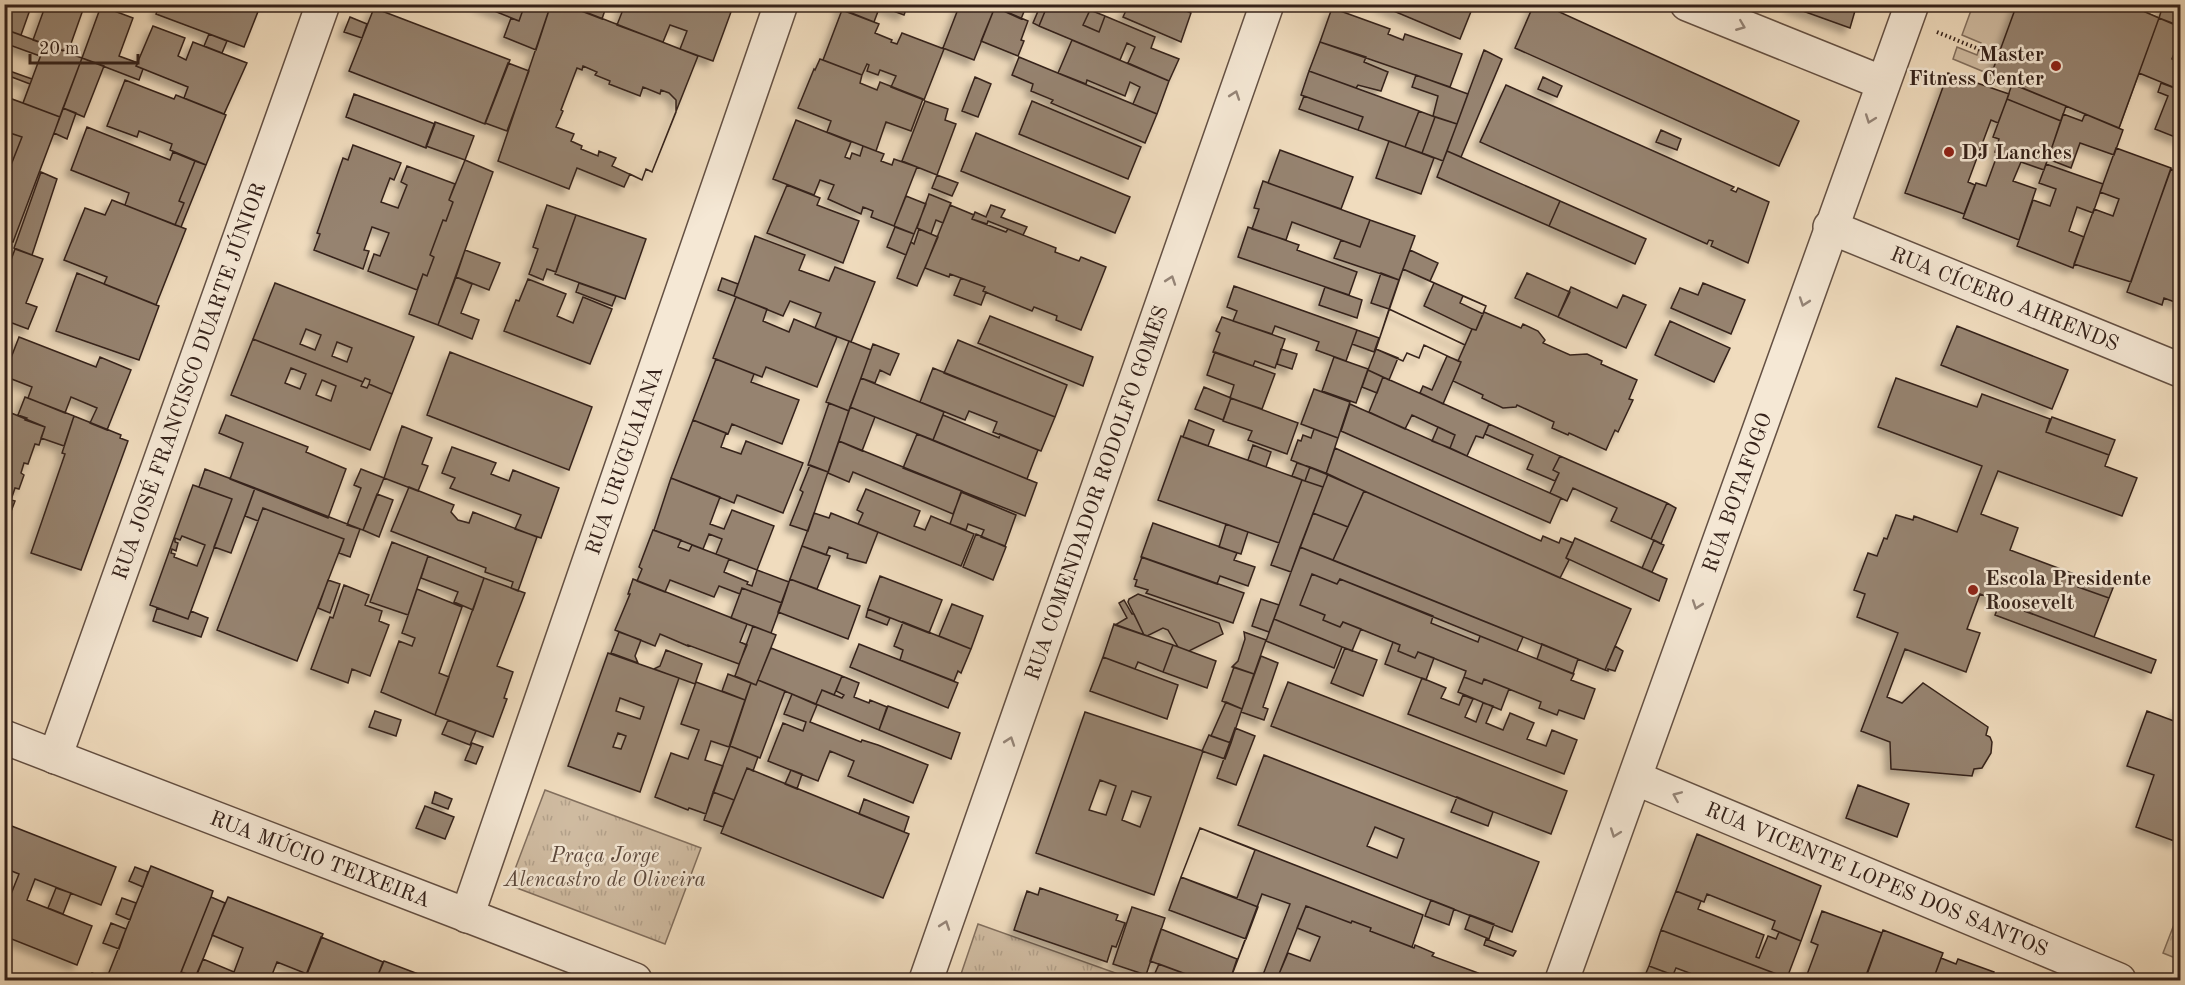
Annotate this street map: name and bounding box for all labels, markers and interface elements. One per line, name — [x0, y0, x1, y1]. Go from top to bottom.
one-way arrow — [1735, 19, 1746, 31]
scale bar — [30, 27, 138, 65]
text: 20 m — [39, 40, 79, 58]
place label: Master Fitness Center — [1908, 45, 2044, 90]
marker: Master Fitness Center — [2049, 59, 2063, 73]
one-way arrow — [1228, 91, 1241, 101]
one-way arrow — [1865, 113, 1877, 124]
place label: DJ Lanches — [1961, 143, 2072, 164]
marker: DJ Lanches — [1942, 145, 1956, 159]
street label: RUA JOSÉ FRANCISCO DUARTE JÚNIOR — [110, 180, 270, 583]
street label: RUA CÍCERO AHRENDS — [1887, 244, 2122, 356]
one-way arrow — [1164, 275, 1176, 285]
one-way arrow — [1798, 296, 1811, 307]
street label: RUA COMENDADOR RODOLFO GOMES — [1022, 303, 1173, 684]
street label: RUA URUGUAIANA — [583, 363, 668, 558]
street label: RUA BOTAFOGO — [1700, 410, 1776, 575]
place label: Escola Presidente Roosevelt — [1985, 569, 2151, 614]
marker: Escola Presidente Roosevelt — [1966, 583, 1980, 597]
one-way arrow — [1691, 599, 1704, 610]
one-way arrow — [1002, 736, 1015, 747]
one-way arrow — [1673, 791, 1684, 803]
street label: RUA VICENTE LOPES DOS SANTOS — [1702, 800, 2051, 961]
street label: RUA MÚCIO TEIXEIRA — [207, 808, 433, 912]
one-way arrow — [1610, 828, 1623, 838]
park label: Praça Jorge Alencastro de Oliveira — [503, 846, 706, 891]
one-way arrow — [938, 920, 951, 931]

